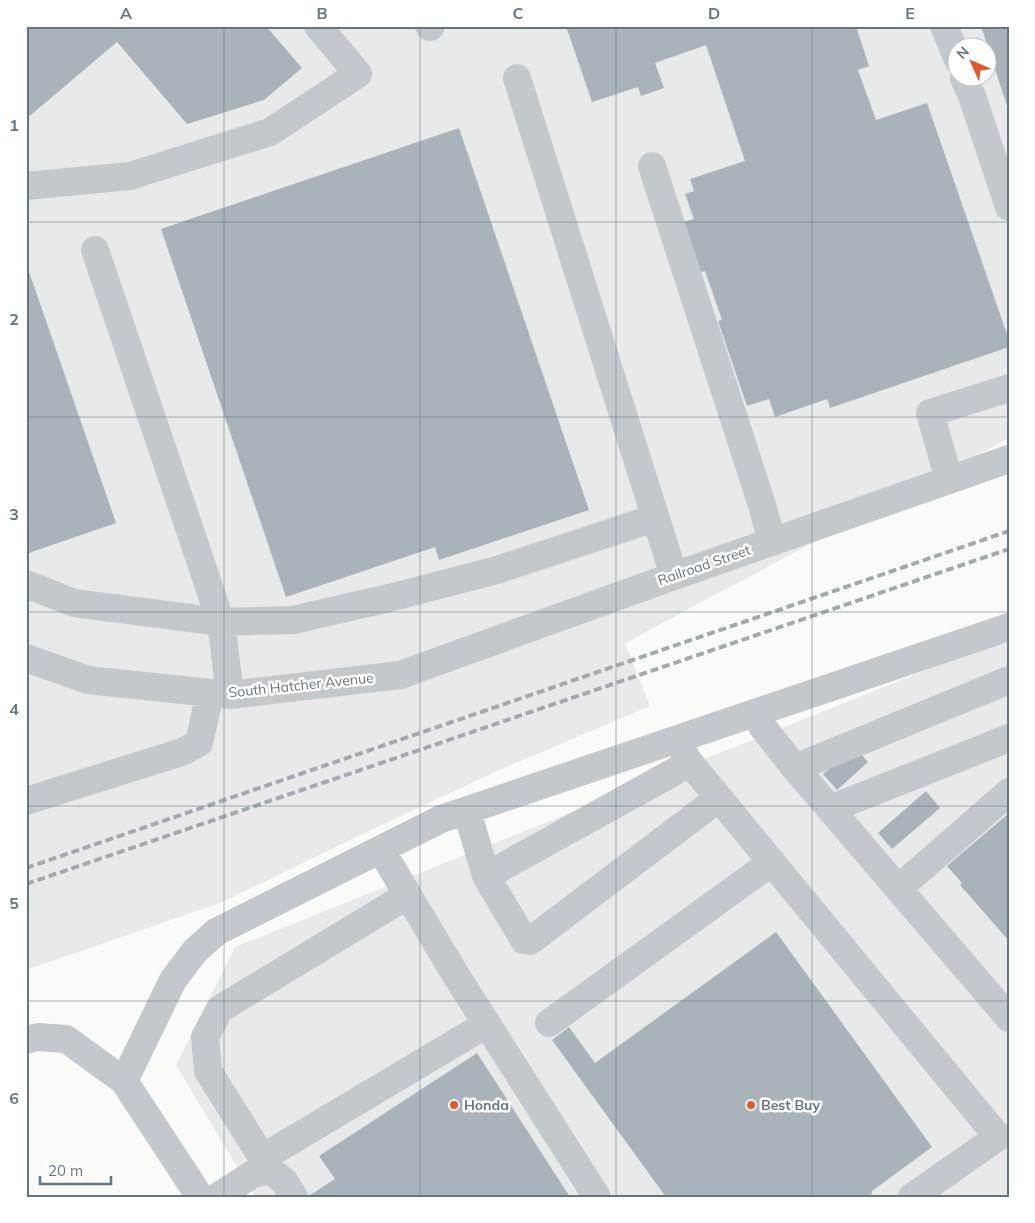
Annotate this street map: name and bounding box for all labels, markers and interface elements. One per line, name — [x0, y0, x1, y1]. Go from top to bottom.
text: A — [120, 3, 132, 23]
text: B — [316, 3, 328, 23]
text: C — [513, 3, 524, 23]
text: D — [708, 3, 720, 23]
text: E — [905, 3, 915, 23]
north arrow — [948, 38, 998, 88]
text: N — [953, 43, 973, 63]
text: 1 — [9, 115, 19, 135]
text: 2 — [9, 309, 19, 329]
text: 3 — [9, 504, 19, 524]
street label: Railroad Street — [655, 541, 753, 589]
street label: South Hatcher Avenue — [228, 668, 374, 702]
text: 4 — [9, 699, 19, 719]
text: 5 — [9, 893, 19, 913]
text: 6 — [9, 1088, 19, 1108]
place label: Honda — [464, 1096, 509, 1114]
place label: Best Buy — [761, 1096, 820, 1114]
marker: Honda — [448, 1099, 460, 1111]
marker: Best Buy — [745, 1099, 757, 1111]
scale bar — [40, 1153, 111, 1185]
text: 20 m — [48, 1161, 83, 1180]

